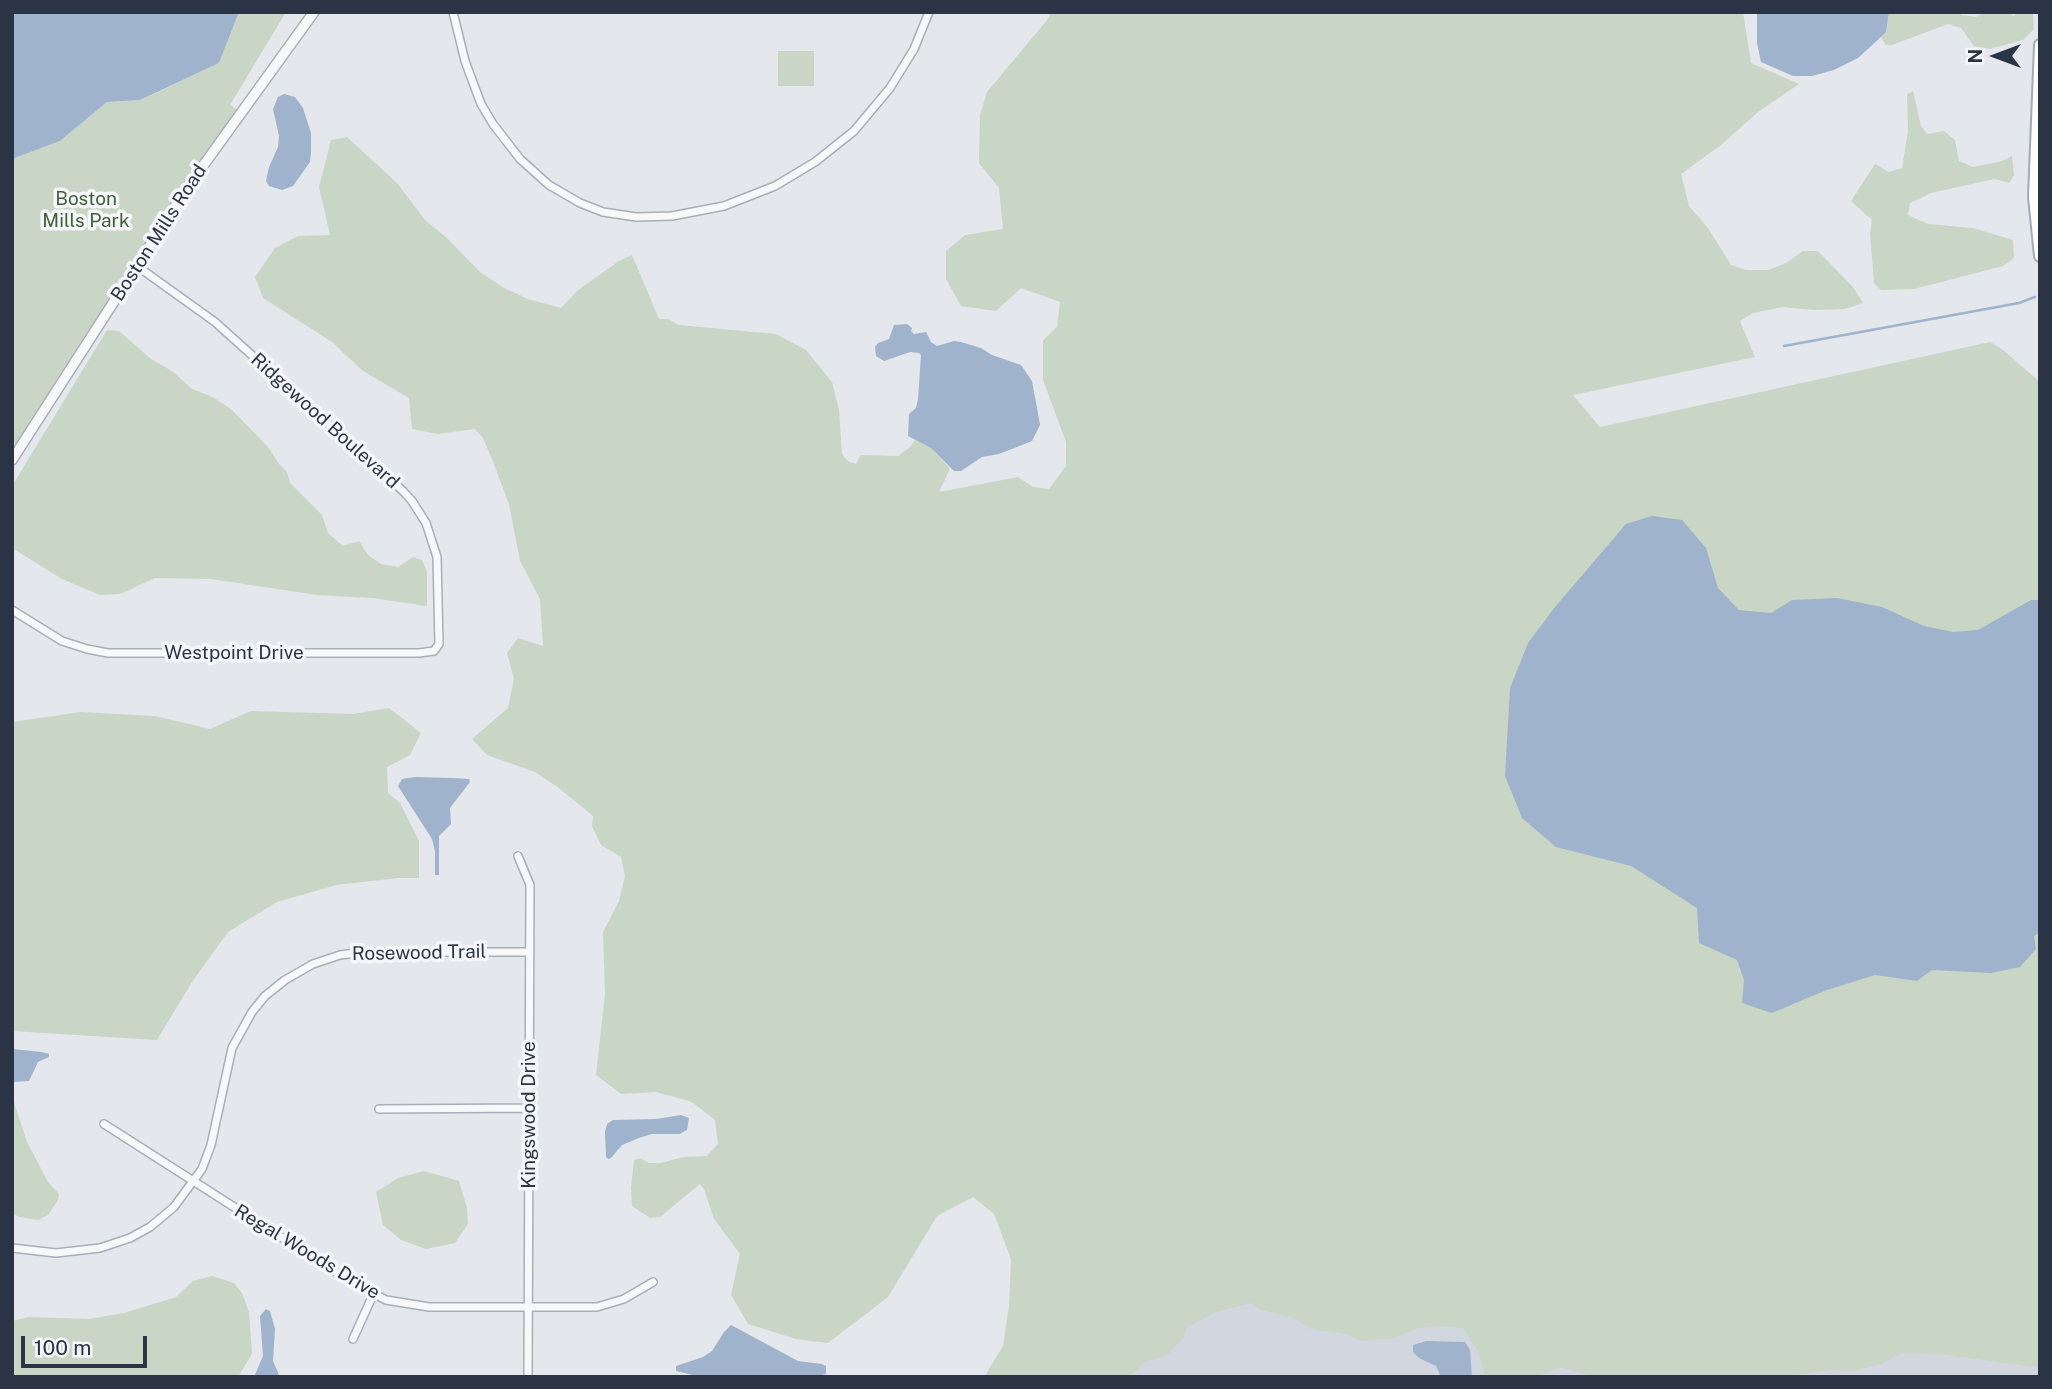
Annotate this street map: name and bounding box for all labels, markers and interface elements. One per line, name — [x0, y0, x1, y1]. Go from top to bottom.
north arrow — [1961, 21, 2031, 91]
text: N — [1964, 49, 1986, 63]
street label: Boston Mills Road — [106, 160, 212, 306]
park label: Boston Mills Park — [42, 188, 130, 232]
street label: Ridgewood Boulevard — [246, 348, 404, 494]
street label: Westpoint Drive — [164, 642, 304, 664]
street label: Rosewood Trail — [352, 940, 486, 966]
street label: Kingswood Drive — [518, 1041, 540, 1189]
street label: Regal Woods Drive — [230, 1200, 384, 1304]
scale bar — [24, 1322, 150, 1366]
text: 100 m — [34, 1335, 91, 1360]

